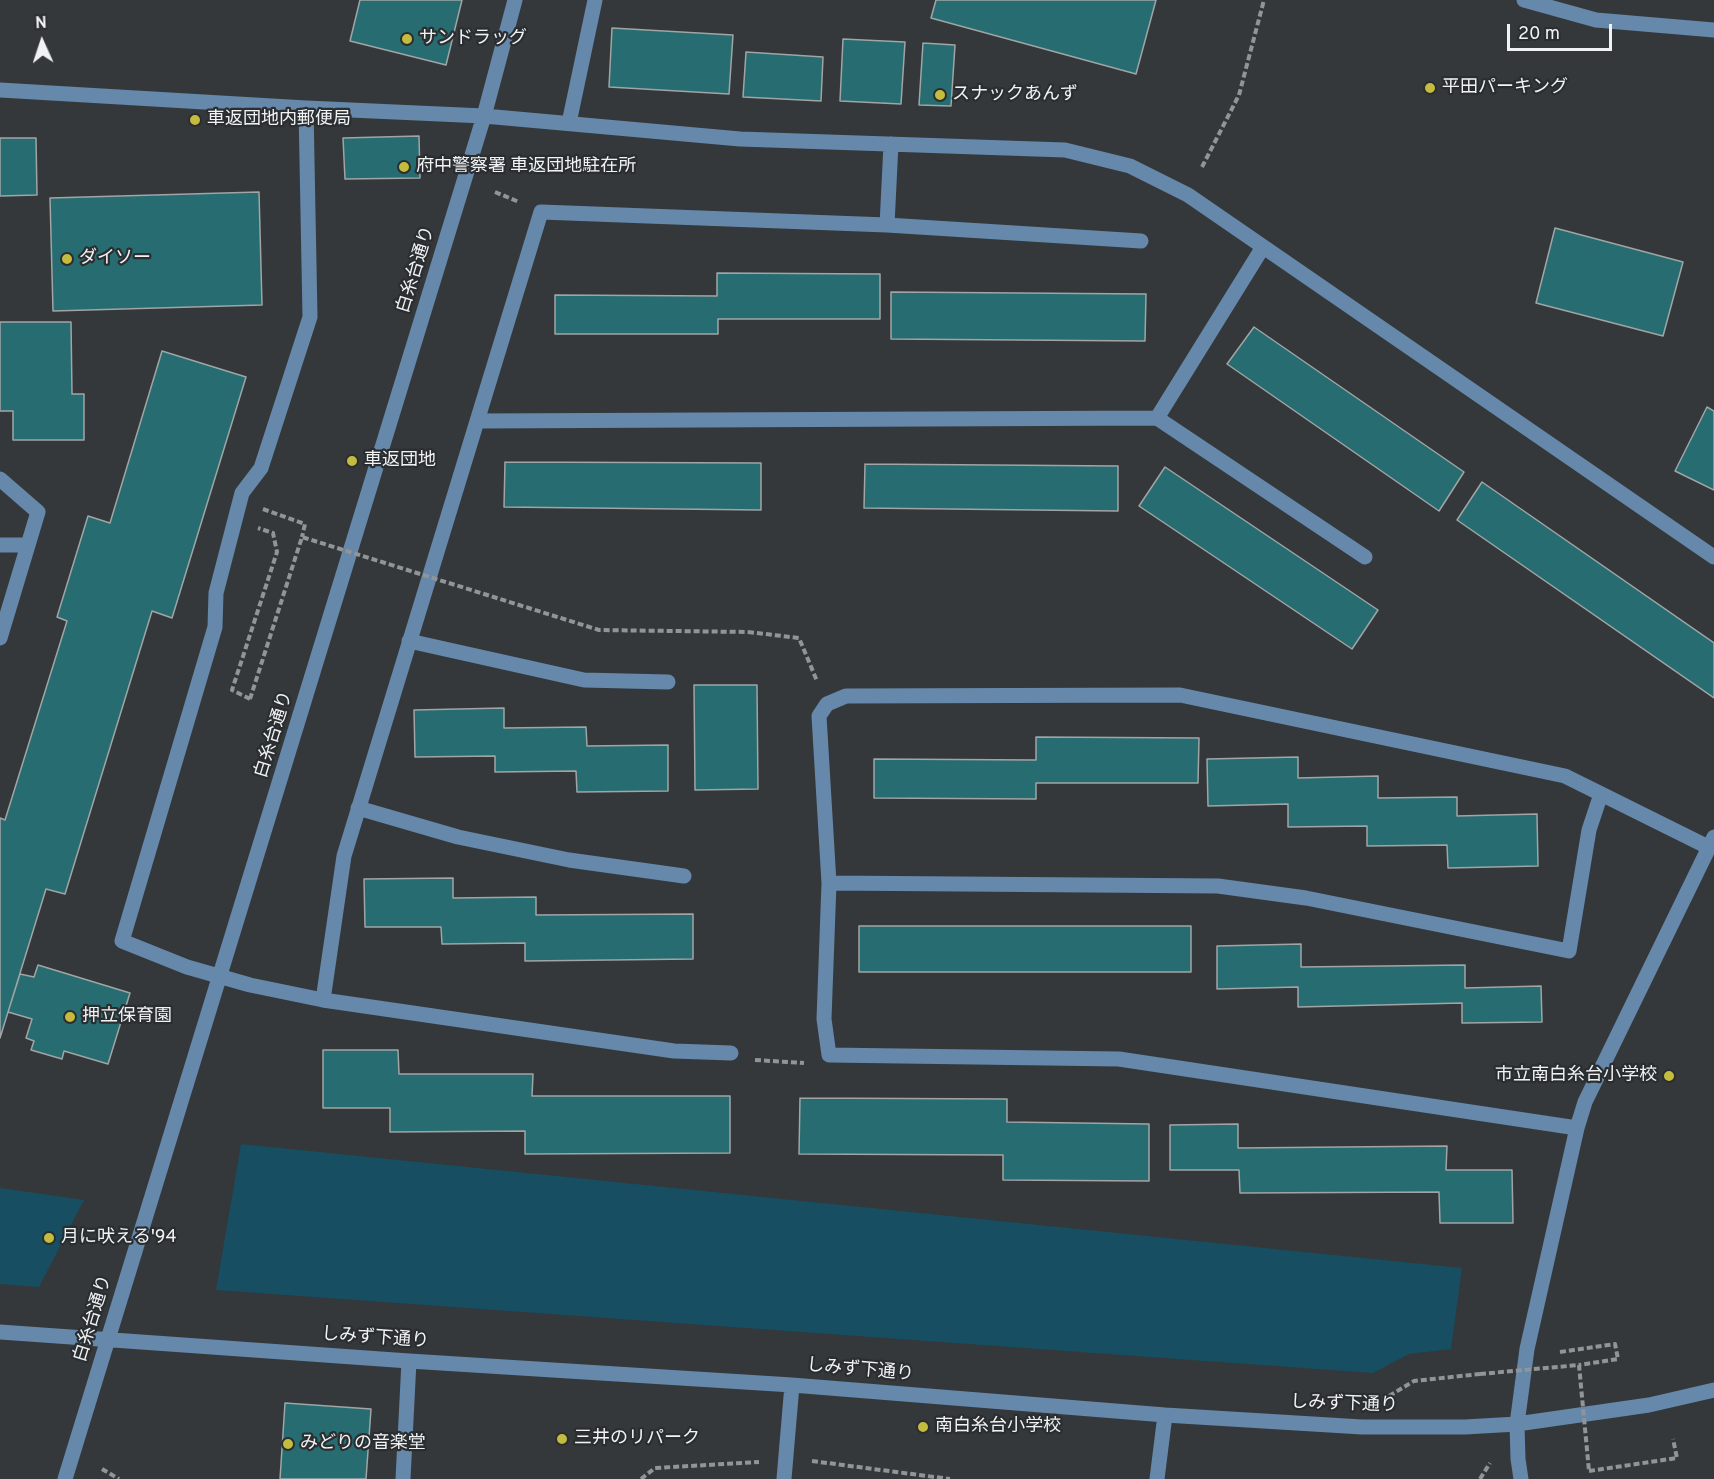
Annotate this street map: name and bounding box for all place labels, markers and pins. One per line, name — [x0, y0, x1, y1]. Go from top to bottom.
place label: サンドラッグ — [419, 28, 527, 50]
marker: サンドラッグ — [400, 32, 414, 46]
place label: 平田パーキング — [1442, 77, 1568, 99]
marker: 平田パーキング — [1423, 81, 1437, 95]
place label: スナックあんず — [952, 84, 1078, 106]
marker: スナックあんず — [933, 88, 947, 102]
place label: 車返団地内郵便局 — [207, 109, 351, 131]
marker: 車返団地内郵便局 — [188, 113, 202, 127]
place label: 府中警察署 車返団地駐在所 — [416, 156, 636, 178]
marker: 府中警察署 車返団地駐在所 — [397, 160, 411, 174]
place label: ダイソー — [79, 248, 151, 270]
marker: ダイソー — [60, 252, 74, 266]
place label: 車返団地 — [364, 450, 436, 472]
marker: 車返団地 — [345, 454, 359, 468]
place label: 押立保育園 — [82, 1006, 172, 1028]
marker: 押立保育園 — [63, 1010, 77, 1024]
place label: 市立南白糸台小学校 — [1495, 1065, 1657, 1087]
marker: 市立南白糸台小学校 — [1662, 1069, 1676, 1083]
place label: 月に吠える'94 — [61, 1227, 177, 1249]
marker: 月に吠える'94 — [42, 1231, 56, 1245]
place label: 南白糸台小学校 — [935, 1416, 1061, 1438]
marker: 南白糸台小学校 — [916, 1420, 930, 1434]
place label: 三井のリパーク — [574, 1428, 700, 1450]
marker: 三井のリパーク — [555, 1432, 569, 1446]
place label: みどりの音楽堂 — [300, 1433, 426, 1455]
marker: みどりの音楽堂 — [281, 1437, 295, 1451]

